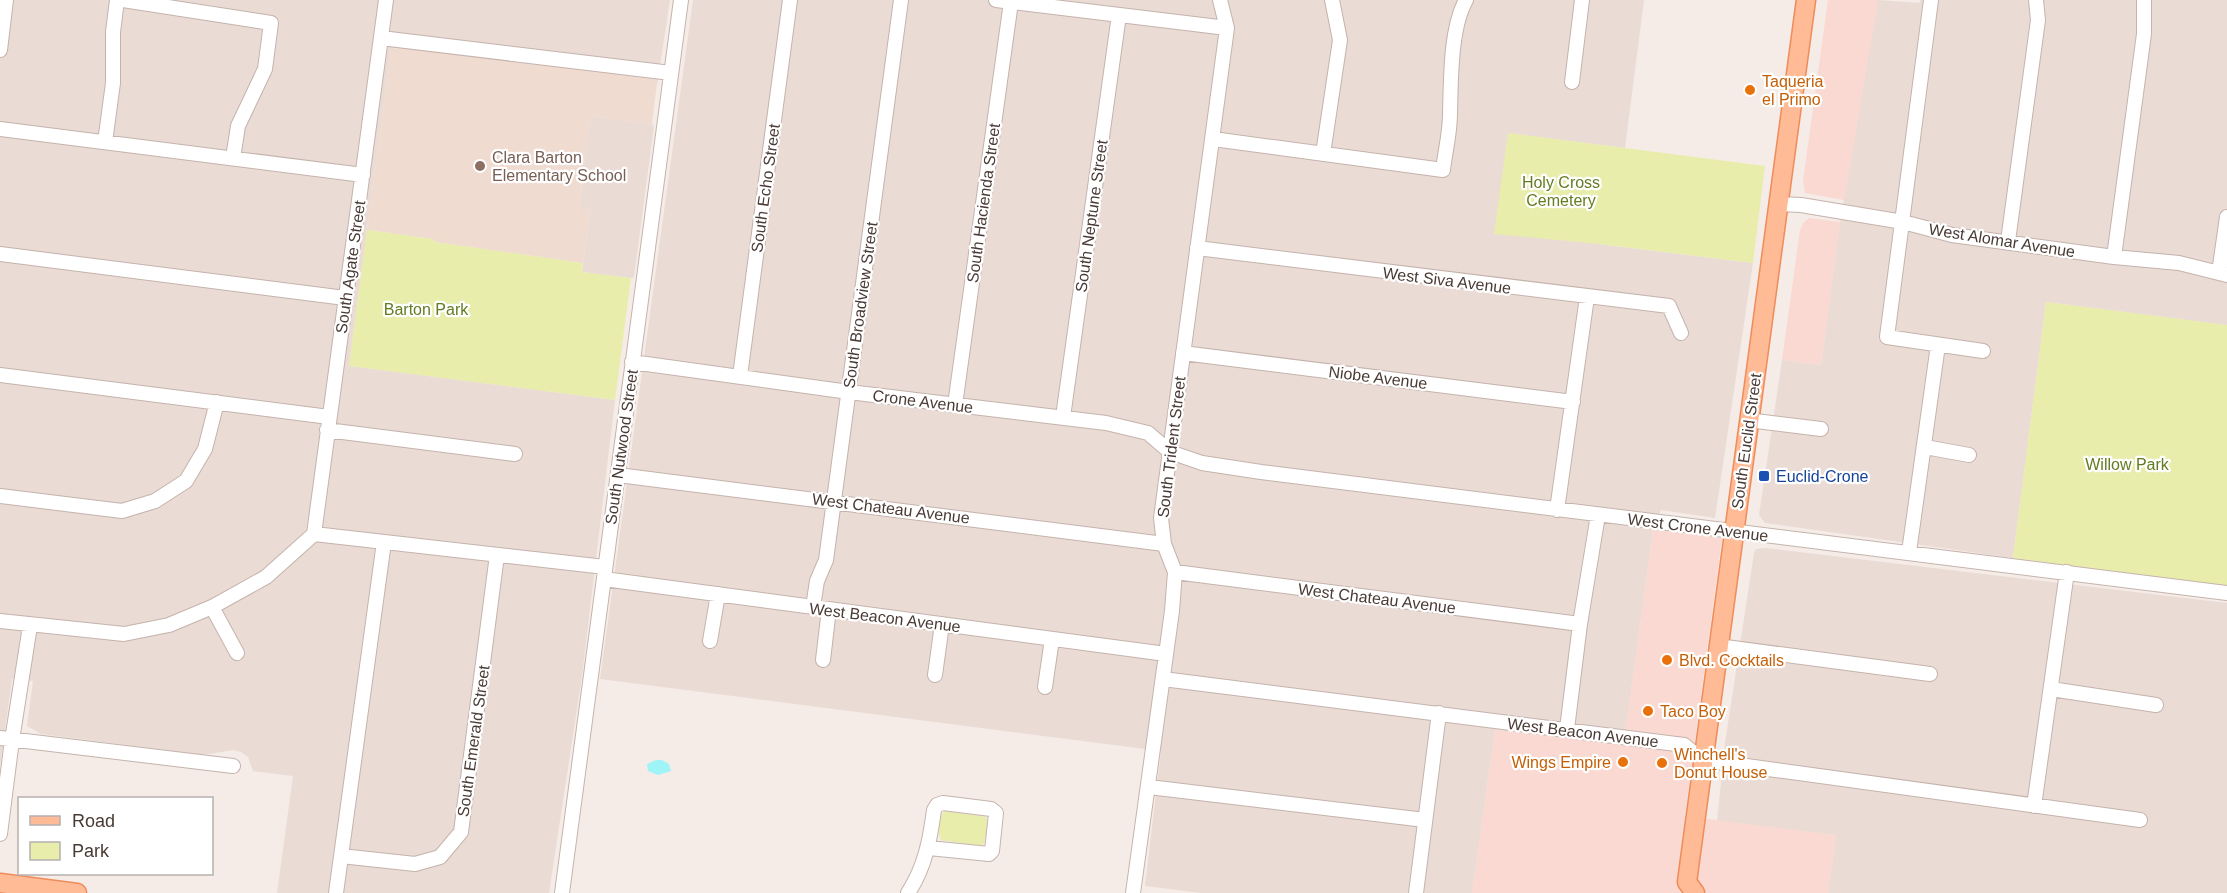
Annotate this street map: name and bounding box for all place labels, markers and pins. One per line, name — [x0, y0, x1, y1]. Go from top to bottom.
place label: Taqueria el Primo — [1762, 73, 1823, 108]
marker: Taqueria el Primo — [1743, 83, 1757, 97]
place label: Clara Barton Elementary School — [492, 149, 626, 184]
marker: Clara Barton Elementary School — [473, 159, 487, 173]
place label: Euclid-Crone — [1776, 468, 1869, 485]
marker: Euclid-Crone — [1757, 469, 1771, 483]
place label: Blvd. Cocktails — [1679, 652, 1784, 669]
marker: Blvd. Cocktails — [1660, 653, 1674, 667]
place label: Taco Boy — [1660, 703, 1726, 720]
marker: Taco Boy — [1641, 704, 1655, 718]
place label: Winchell's Donut House — [1674, 746, 1767, 781]
place label: Wings Empire — [1511, 754, 1611, 771]
marker: Wings Empire — [1616, 755, 1630, 769]
marker: Winchell's Donut House — [1655, 756, 1669, 770]

